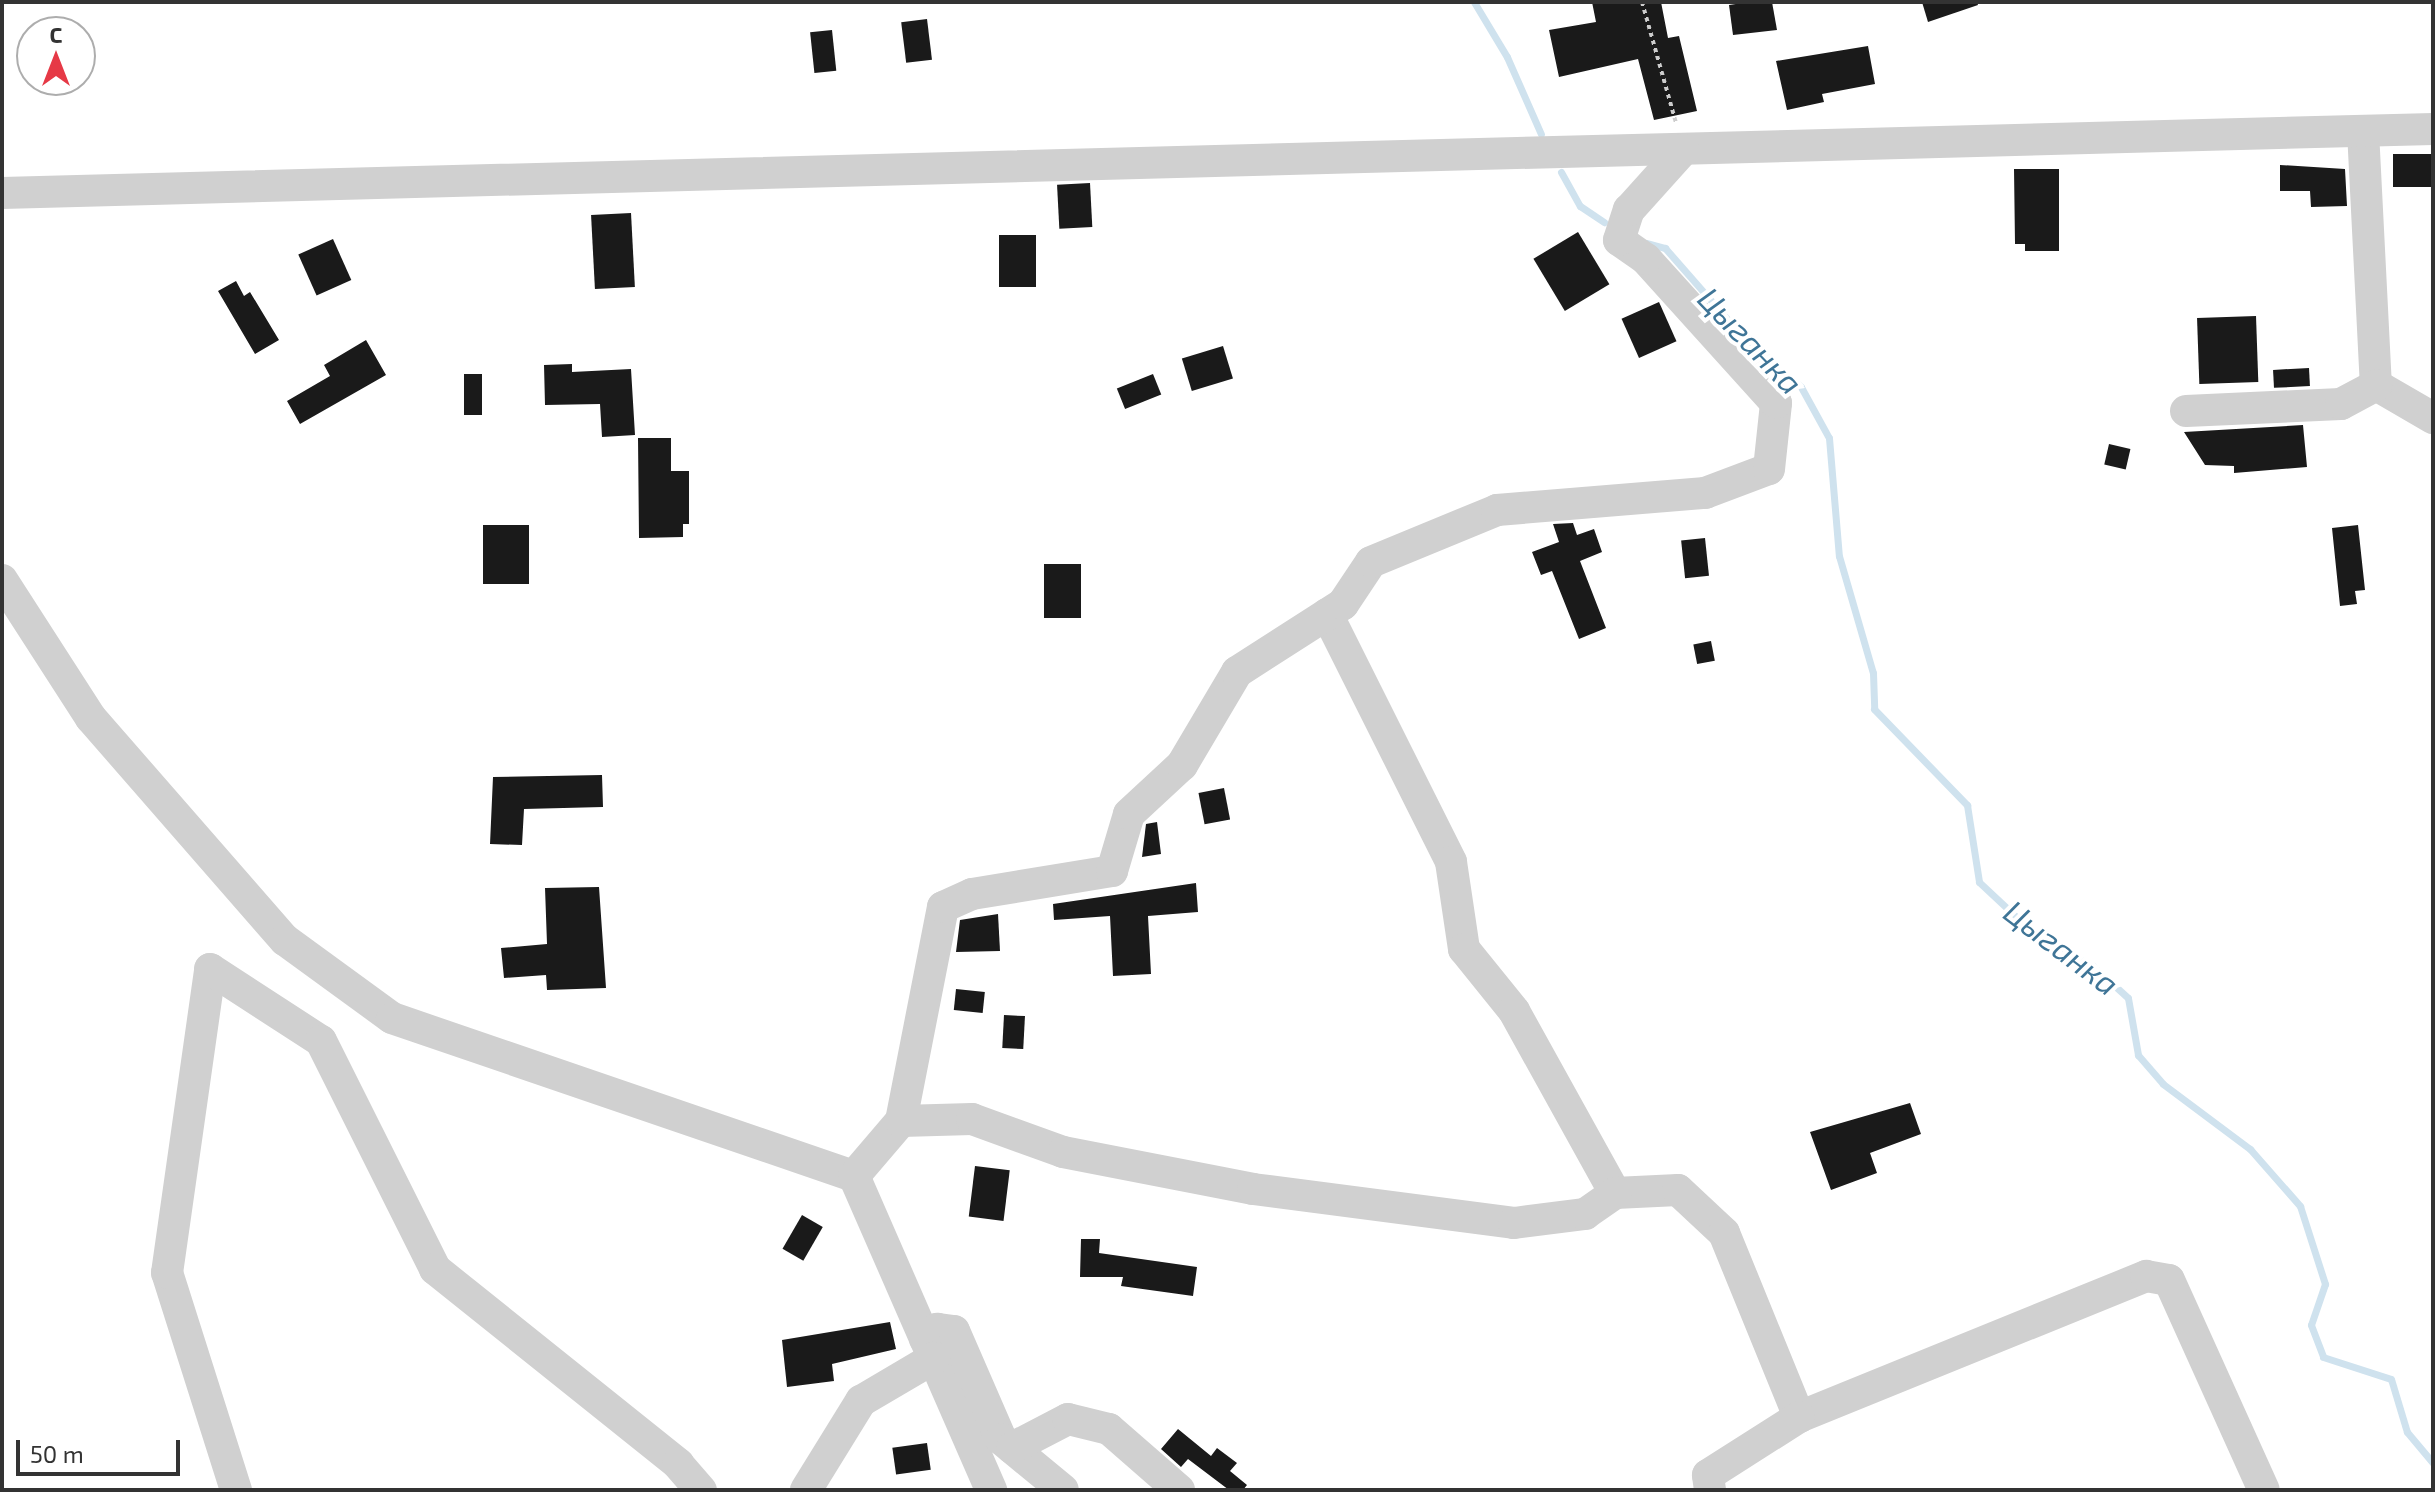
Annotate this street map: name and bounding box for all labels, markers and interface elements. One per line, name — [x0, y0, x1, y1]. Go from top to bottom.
north arrow — [16, 16, 96, 96]
text: С — [50, 21, 62, 47]
water label: Цыганка — [1691, 279, 1811, 401]
water label: Цыганка — [1997, 891, 2127, 1003]
scale bar — [20, 1424, 184, 1474]
text: 50 m — [30, 1439, 84, 1468]

